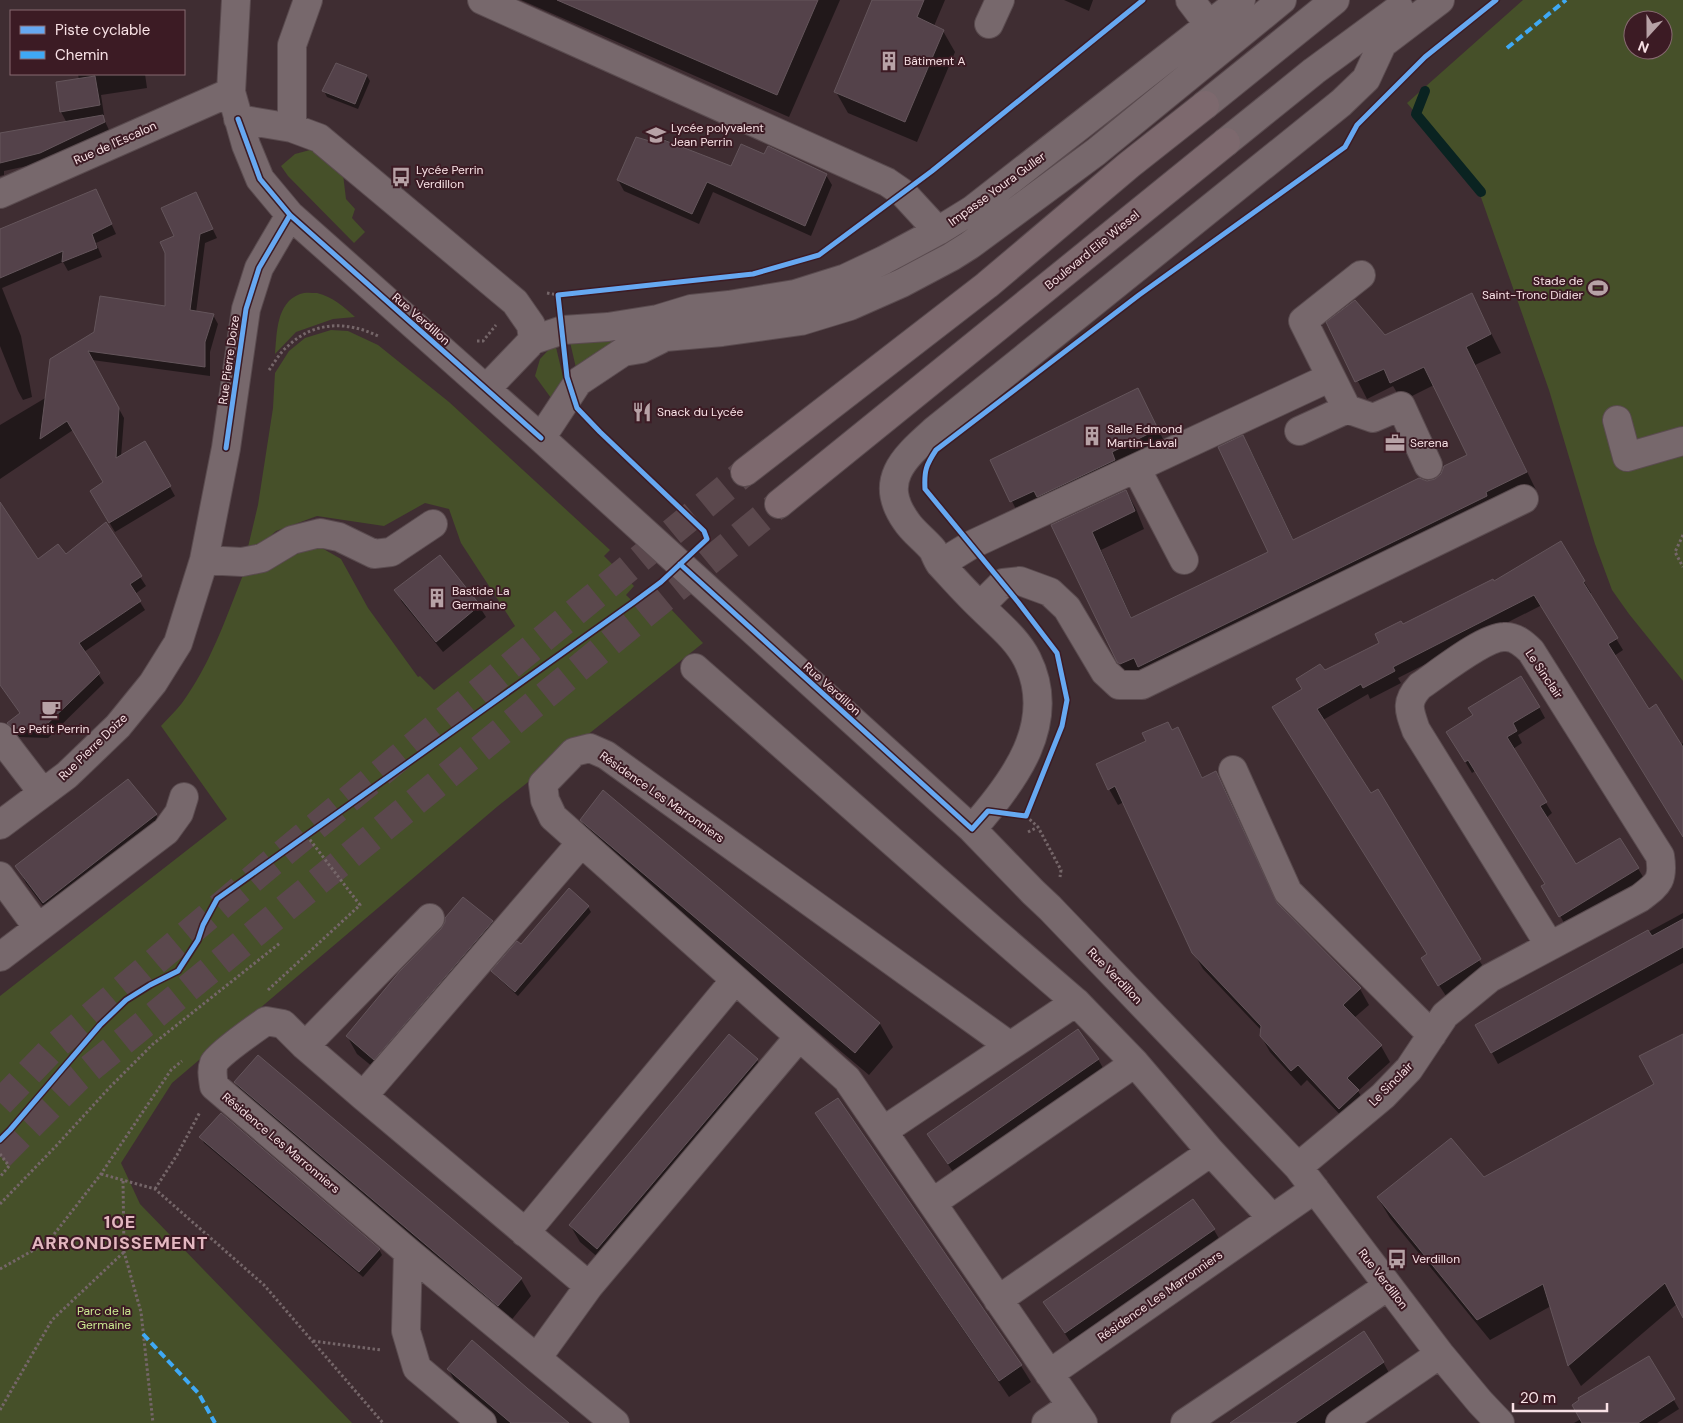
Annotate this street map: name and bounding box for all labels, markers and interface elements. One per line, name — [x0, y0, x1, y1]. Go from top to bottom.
legend — [10, 10, 185, 75]
north arrow — [1623, 10, 1673, 60]
text: Piste cyclable — [55, 20, 150, 40]
text: N — [1635, 37, 1651, 57]
text: Chemin — [55, 45, 108, 65]
building icon: Bâtiment A — [878, 50, 900, 72]
place label: Bâtiment A — [904, 53, 965, 69]
street label: Rue de l'Escalon — [71, 118, 159, 168]
place label: Lycée polyvalent Jean Perrin — [671, 120, 764, 150]
school or university icon: Lycée polyvalent Jean Perrin — [645, 124, 667, 146]
street label: Impasse Youra Guller — [945, 148, 1049, 230]
place label: Lycée Perrin Verdillon — [416, 162, 484, 192]
bus stop icon: Lycée Perrin Verdillon — [390, 166, 412, 188]
street label: Boulevard Elie Wiesel — [1041, 207, 1143, 293]
place label: Stade de Saint-Tronc Didier — [1482, 273, 1584, 303]
sports icon: Stade de Saint-Tronc Didier — [1587, 277, 1609, 299]
street label: Rue Verdillon — [389, 289, 454, 349]
street label: Rue Pierre Doize — [215, 314, 243, 406]
restaurant icon: Snack du Lycée — [631, 401, 653, 423]
place label: Snack du Lycée — [657, 404, 743, 420]
place label: Salle Edmond Martin-Laval — [1107, 421, 1182, 451]
building icon: Salle Edmond Martin-Laval — [1081, 425, 1103, 447]
office icon: Serena — [1384, 432, 1406, 454]
place label: Serena — [1410, 435, 1448, 451]
place label: Bastide La Germaine — [452, 583, 510, 613]
building icon: Bastide La Germaine — [426, 587, 448, 609]
street label: Le Sinclair — [1522, 646, 1567, 702]
street label: Rue Verdillon — [800, 659, 864, 719]
cafe icon: Le Petit Perrin — [40, 698, 62, 720]
street label: Rue Pierre Doize — [55, 710, 131, 784]
place label: Le Petit Perrin — [13, 721, 90, 737]
street label: Résidence Les Marronniers — [596, 748, 728, 846]
street label: Rue Verdillon — [1084, 945, 1146, 1008]
street label: Le Sinclair — [1365, 1058, 1417, 1110]
street label: Résidence Les Marronniers — [219, 1089, 343, 1197]
district label: 10E ARRONDISSEMENT — [32, 1210, 208, 1255]
street label: Rue Verdillon — [1355, 1246, 1412, 1312]
street label: Résidence Les Marronniers — [1094, 1247, 1226, 1345]
bus stop icon: Verdillon — [1386, 1248, 1408, 1270]
place label: Verdillon — [1412, 1251, 1460, 1267]
park label: Parc de la Germaine — [77, 1303, 131, 1333]
scale bar — [1513, 1380, 1607, 1412]
text: 20 m — [1520, 1388, 1556, 1408]

